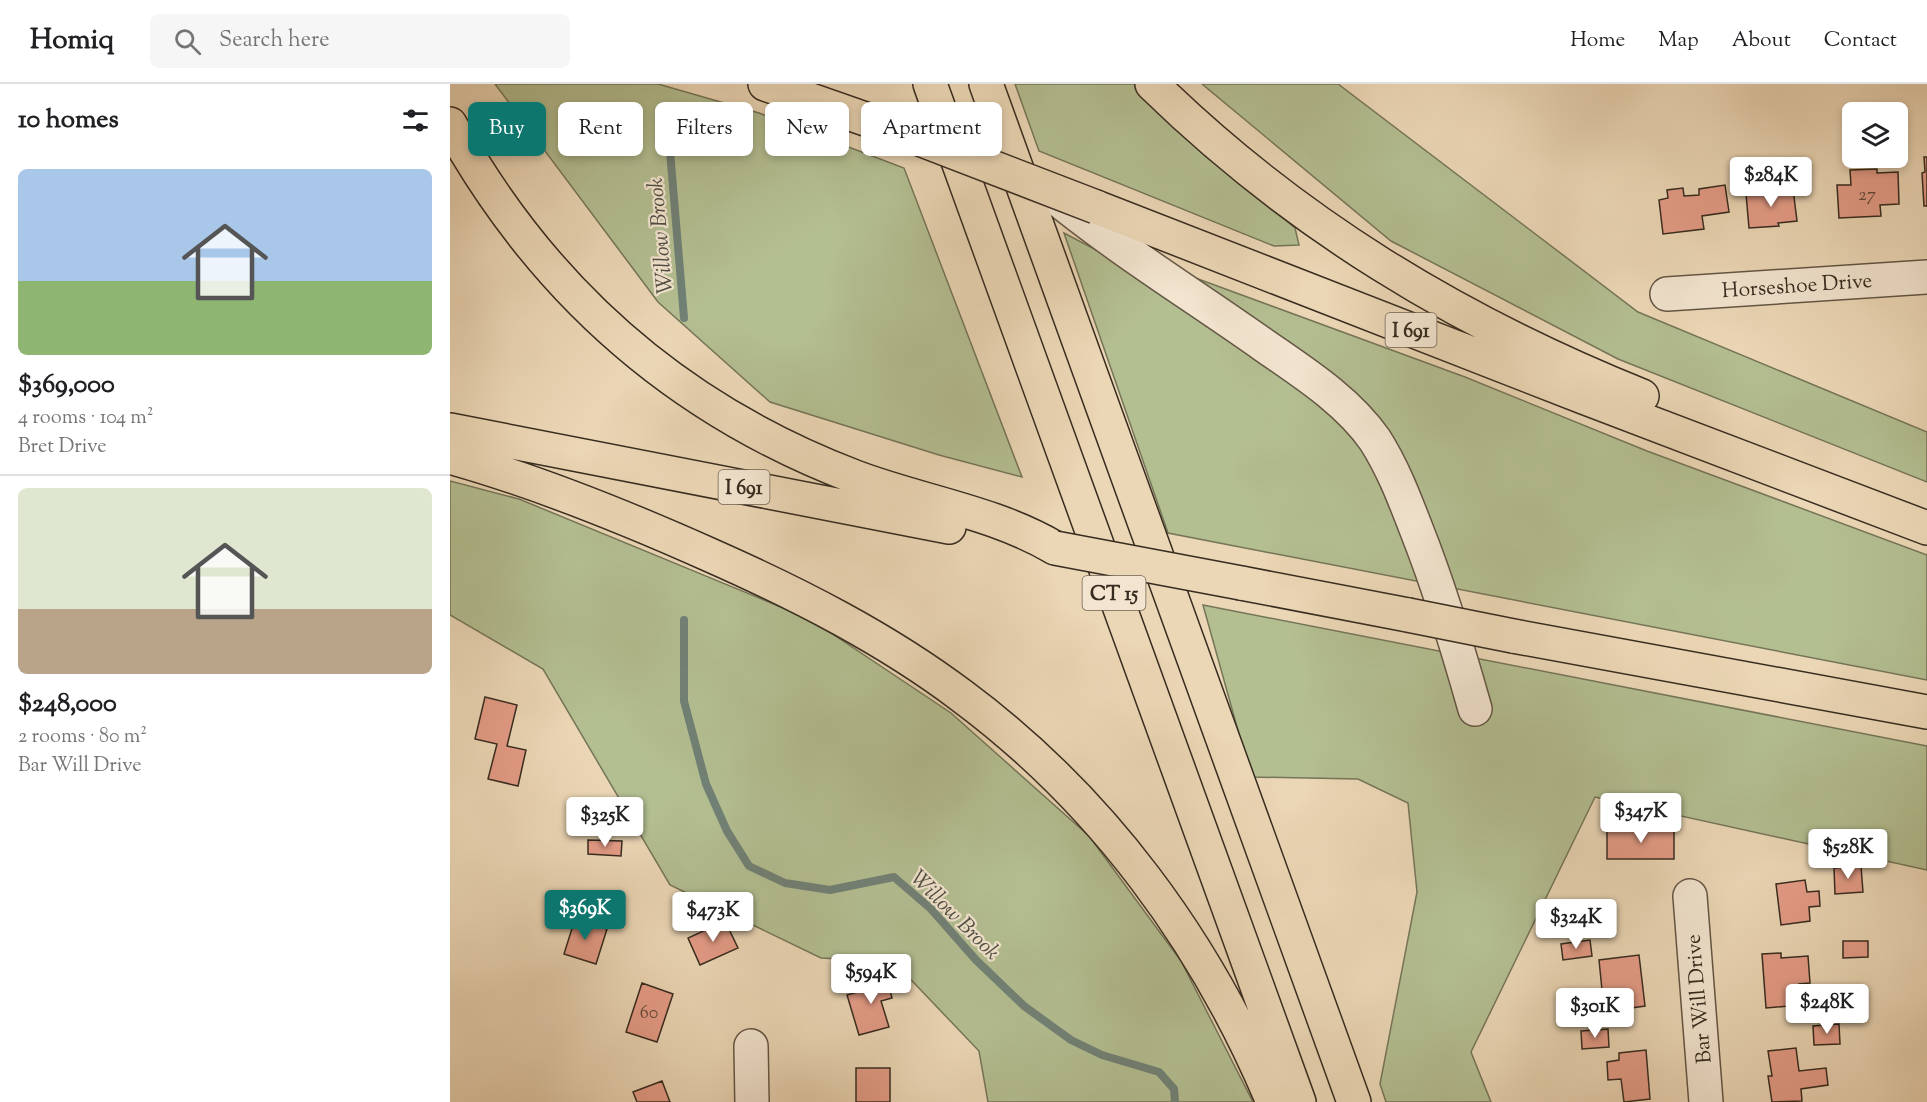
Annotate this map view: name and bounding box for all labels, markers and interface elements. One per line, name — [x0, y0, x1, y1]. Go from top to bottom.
search box — [150, 14, 570, 68]
text: Homiq — [30, 21, 114, 61]
icon: search — [171, 25, 204, 58]
text: Search here — [219, 25, 329, 57]
text: Home — [1570, 26, 1625, 56]
text: Map — [1658, 26, 1699, 56]
text: About — [1732, 26, 1791, 56]
text: Contact — [1824, 26, 1897, 56]
text: 10 homes — [18, 102, 119, 139]
chip: Buy — [468, 102, 546, 156]
chip: Rent — [558, 102, 643, 156]
chip: Filters — [655, 102, 753, 156]
chip: New — [765, 102, 849, 156]
chip: Apartment — [861, 102, 1002, 156]
map controls — [1842, 102, 1908, 168]
button: layers — [1842, 102, 1908, 168]
icon: filters — [399, 104, 432, 137]
pin: $284K — [1729, 157, 1813, 208]
text: $284K — [1744, 162, 1798, 191]
water label: Willow Brook — [641, 176, 683, 295]
house number: 27 — [1858, 183, 1876, 209]
icon: home — [171, 208, 279, 316]
street label: Horseshoe Drive — [1721, 267, 1873, 307]
road number: I 691 — [1386, 313, 1436, 347]
text: $369,000 — [18, 367, 115, 404]
text: 4 rooms · 104 m² — [18, 404, 154, 433]
text: Bret Drive — [18, 433, 107, 462]
road number: I 691 — [718, 470, 770, 504]
icon: home — [171, 527, 279, 635]
road number: CT 15 — [1082, 576, 1146, 610]
text: $248,000 — [18, 686, 117, 723]
text: 2 rooms · 80 m² — [18, 723, 147, 752]
text: Bar Will Drive — [18, 752, 142, 781]
pin: $347K — [1599, 793, 1683, 844]
pin: $325K — [563, 797, 647, 848]
text: $347K — [1614, 798, 1668, 827]
text: $325K — [580, 802, 630, 831]
pin: $528K — [1806, 829, 1890, 880]
text: $528K — [1822, 834, 1874, 863]
water label: Willow Brook — [901, 864, 1006, 969]
pin: $369K — [543, 890, 627, 941]
pin: $473K — [671, 892, 755, 943]
text: $369K — [559, 895, 611, 924]
text: $473K — [686, 897, 740, 926]
pin: $324K — [1534, 899, 1618, 950]
text: $324K — [1550, 904, 1602, 933]
street label: Bar Will Drive — [1679, 933, 1721, 1065]
pin: $594K — [829, 954, 913, 1005]
text: $594K — [845, 959, 897, 988]
pin: $248K — [1785, 984, 1869, 1035]
pin: $301K — [1553, 988, 1637, 1039]
text: $248K — [1800, 989, 1854, 1018]
text: $301K — [1570, 993, 1620, 1022]
house number: 60 — [640, 1001, 658, 1027]

